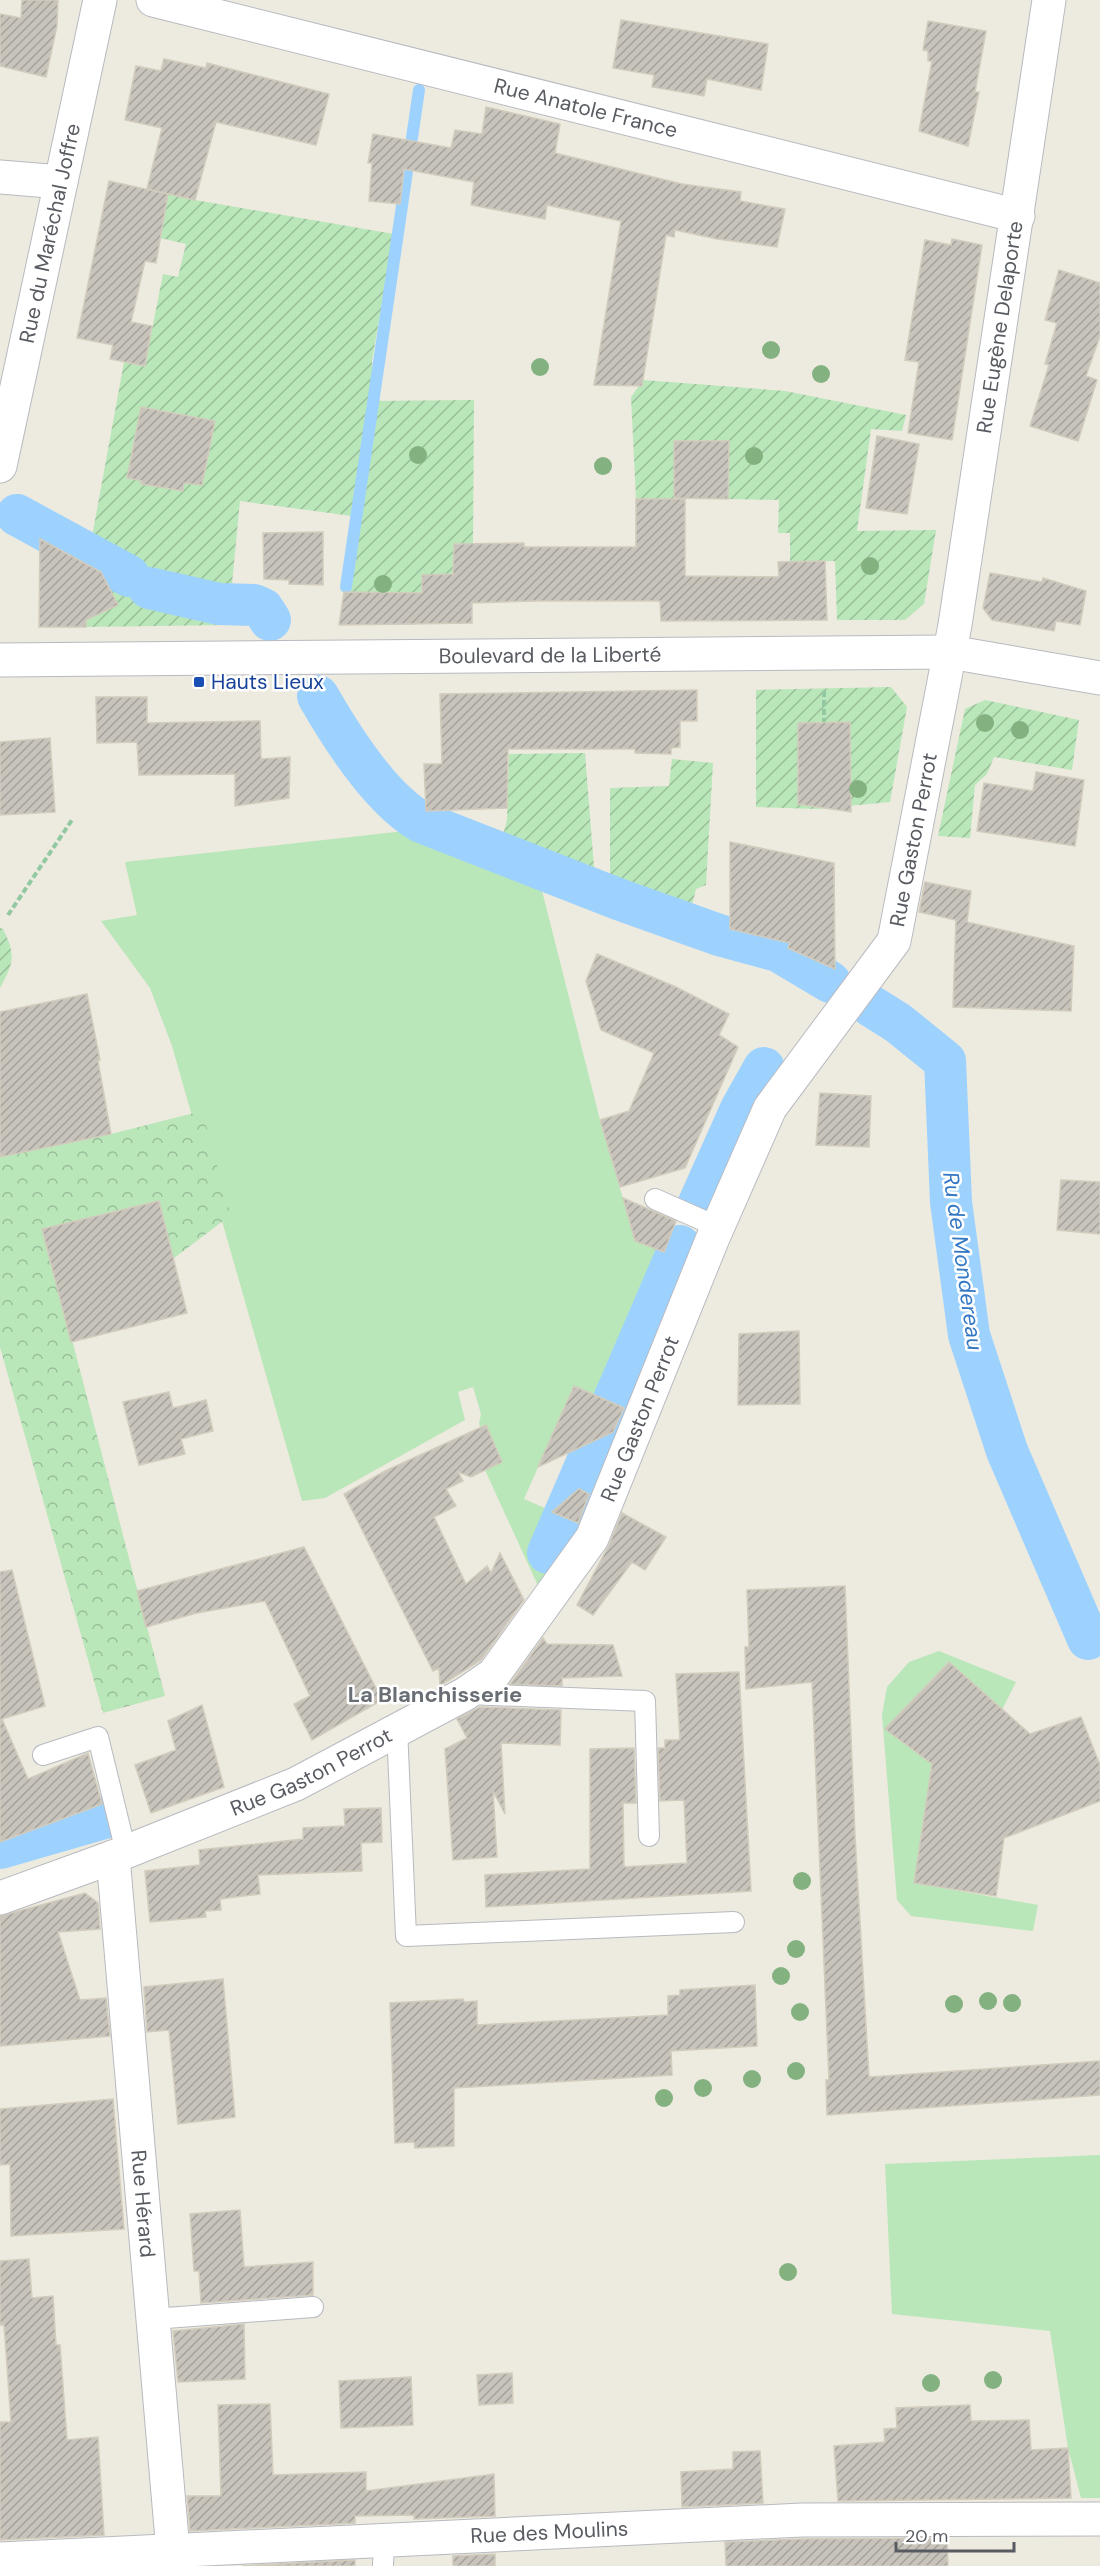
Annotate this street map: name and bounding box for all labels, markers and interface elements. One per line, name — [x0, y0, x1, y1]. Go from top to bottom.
street label: Rue Anatole France — [491, 72, 681, 144]
street label: Rue du Maréchal Joffre — [13, 121, 87, 346]
street label: Rue Eugène Delaporte — [970, 219, 1030, 435]
street label: Boulevard de la Liberté — [438, 640, 662, 670]
place label: Hauts Lieux — [211, 668, 324, 696]
marker: Hauts Lieux — [192, 675, 206, 689]
street label: Rue Gaston Perrot — [883, 751, 944, 929]
water label: Ru de Mondereau — [936, 1170, 990, 1353]
street label: Rue Gaston Perrot — [594, 1332, 686, 1506]
district label: La Blanchisserie — [348, 1680, 522, 1709]
street label: Rue Gaston Perrot — [226, 1721, 397, 1823]
street label: Rue Hérard — [124, 2149, 162, 2259]
street label: Rue des Moulins — [470, 2514, 629, 2550]
scale bar — [896, 2515, 1014, 2553]
text: 20 m — [905, 2524, 948, 2548]

